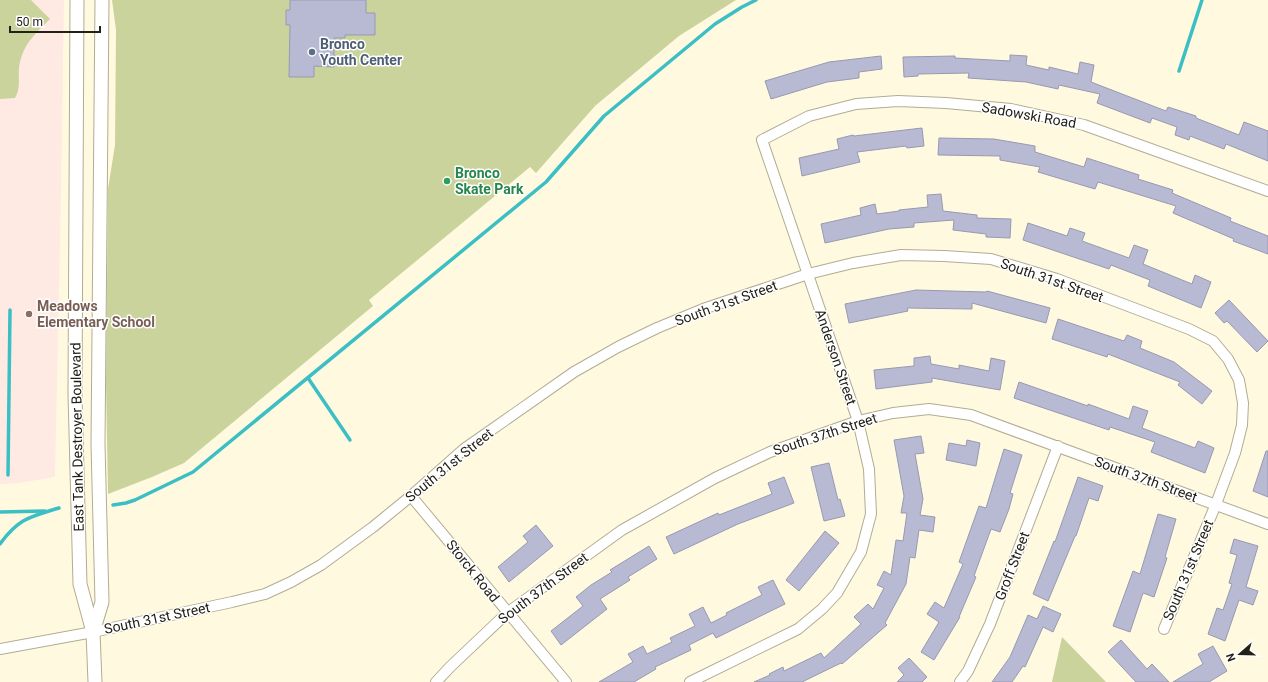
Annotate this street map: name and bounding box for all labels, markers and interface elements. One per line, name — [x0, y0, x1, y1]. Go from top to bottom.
scale bar — [10, 8, 100, 34]
text: 50 m — [16, 15, 43, 29]
place label: Bronco Youth Center — [320, 36, 402, 68]
marker: Bronco Youth Center — [307, 47, 317, 57]
street label: Sadowski Road — [981, 99, 1077, 131]
place label: Bronco Skate Park — [455, 165, 524, 197]
marker: Bronco Skate Park — [442, 176, 452, 186]
street label: South 31st Street — [998, 255, 1106, 305]
street label: South 31st Street — [673, 277, 780, 329]
place label: Meadows Elementary School — [37, 298, 155, 330]
street label: Anderson Street — [812, 307, 860, 407]
marker: Meadows Elementary School — [24, 309, 34, 319]
street label: East Tank Destroyer Boulevard — [67, 342, 87, 532]
street label: South 37th Street — [771, 410, 879, 458]
street label: South 31st Street — [402, 425, 496, 505]
street label: South 37th Street — [1092, 453, 1200, 505]
street label: South 31st Street — [1160, 517, 1217, 623]
street label: Groff Street — [992, 529, 1033, 603]
street label: Storck Road — [443, 537, 503, 605]
street label: South 37th Street — [495, 549, 591, 627]
street label: South 31st Street — [103, 599, 212, 637]
north arrow — [1220, 634, 1260, 674]
text: N — [1224, 651, 1239, 663]

